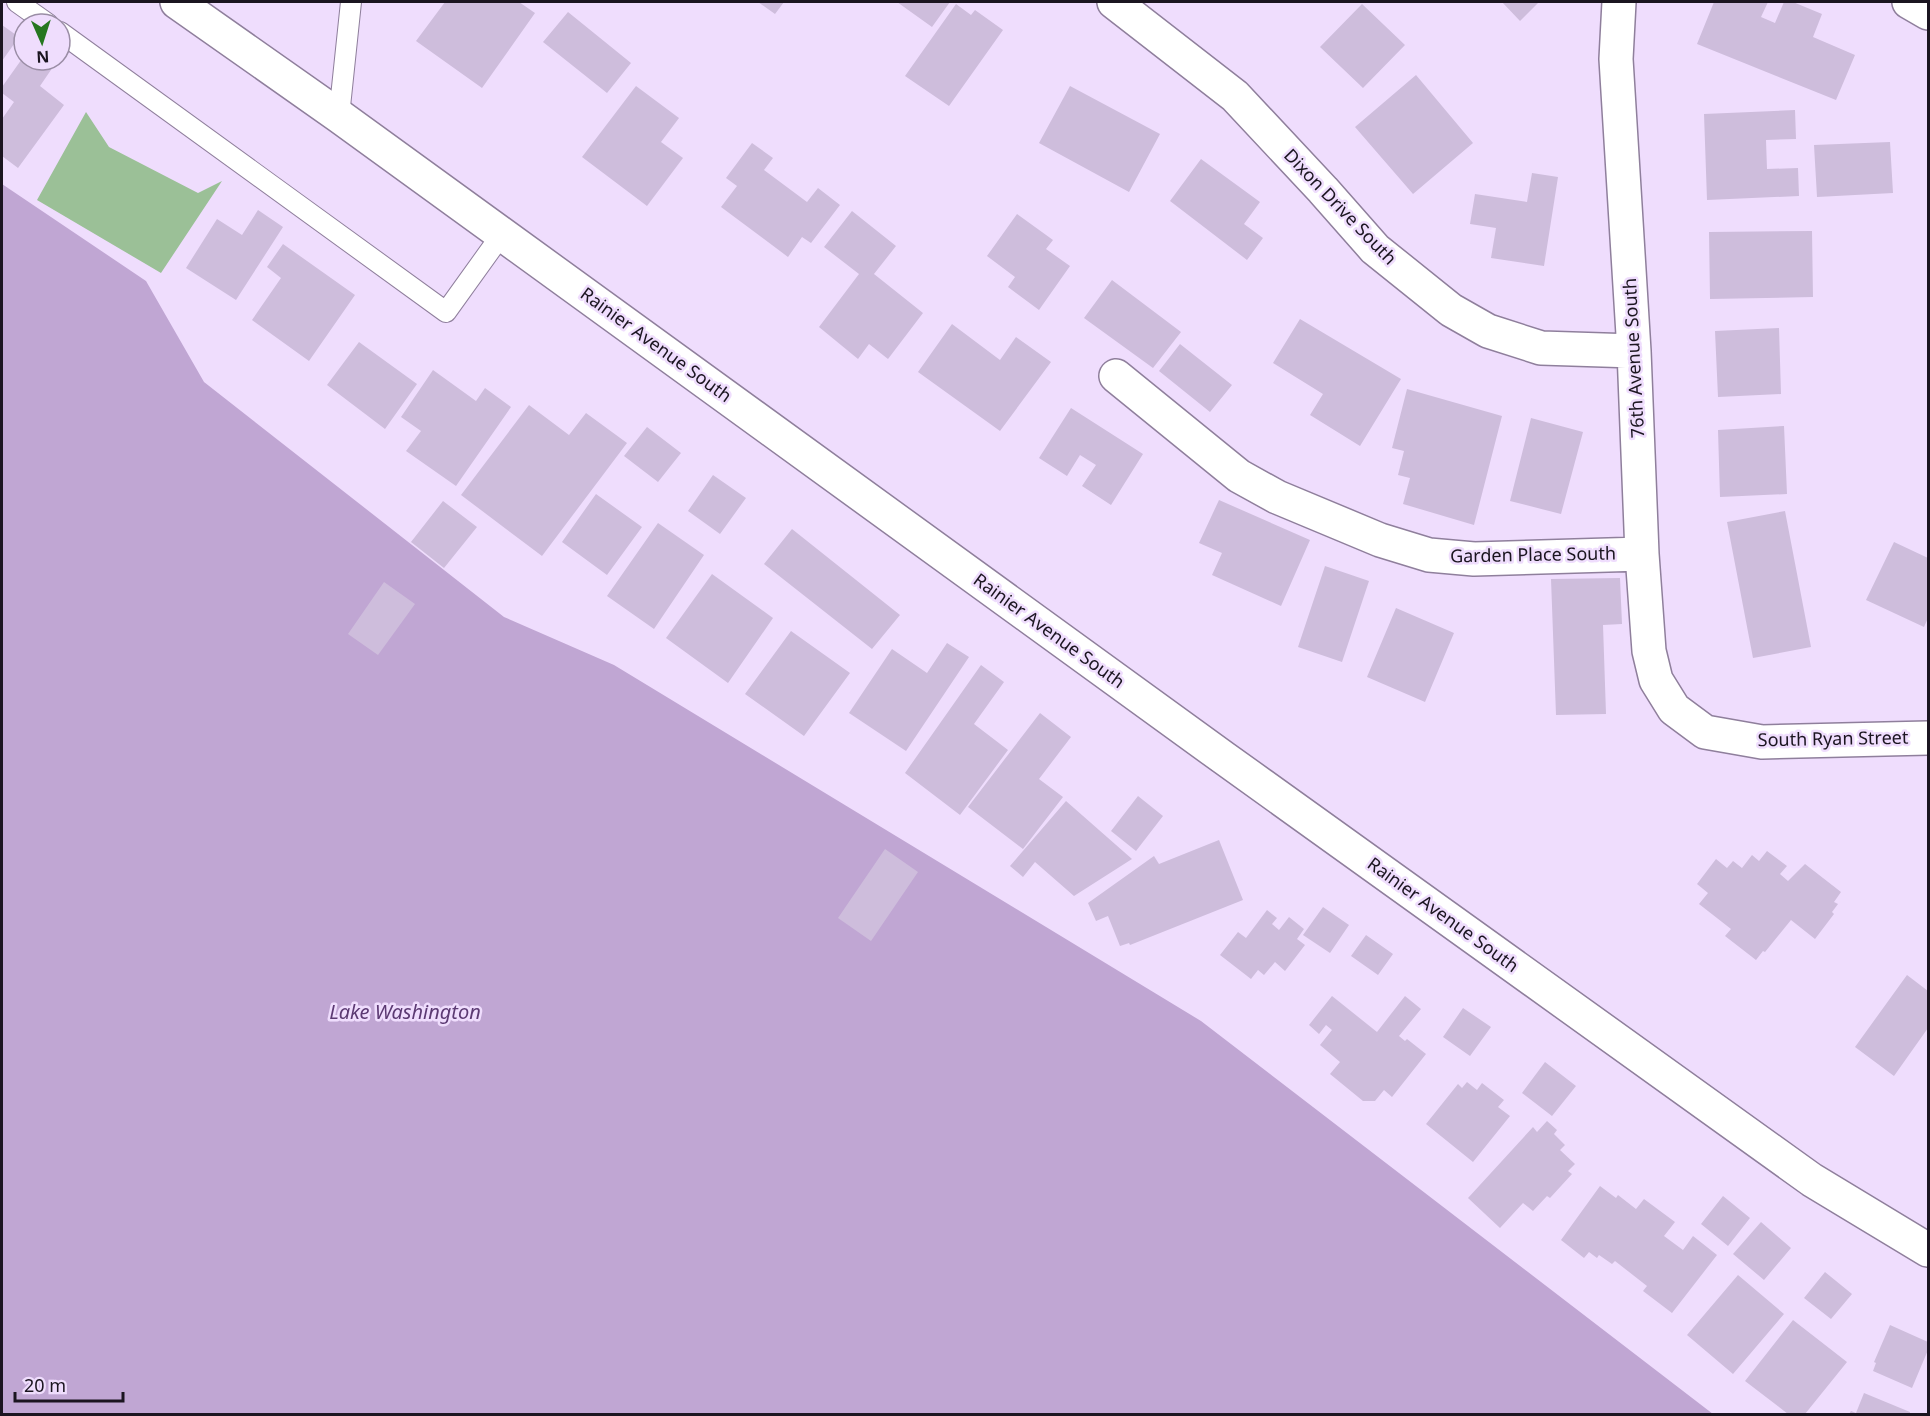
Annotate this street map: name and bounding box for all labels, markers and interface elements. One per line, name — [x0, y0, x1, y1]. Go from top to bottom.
north arrow — [12, 12, 72, 72]
text: N — [36, 46, 50, 68]
street label: Dixon Drive South — [1279, 143, 1402, 269]
street label: 76th Avenue South — [1617, 277, 1649, 439]
street label: Rainier Avenue South — [576, 281, 737, 407]
street label: Garden Place South — [1450, 541, 1616, 567]
street label: Rainier Avenue South — [969, 567, 1130, 693]
street label: South Ryan Street — [1757, 725, 1909, 751]
street label: Rainier Avenue South — [1363, 851, 1524, 977]
water label: Lake Washington — [329, 998, 481, 1025]
scale bar — [15, 1365, 123, 1403]
text: 20 m — [24, 1373, 66, 1397]

